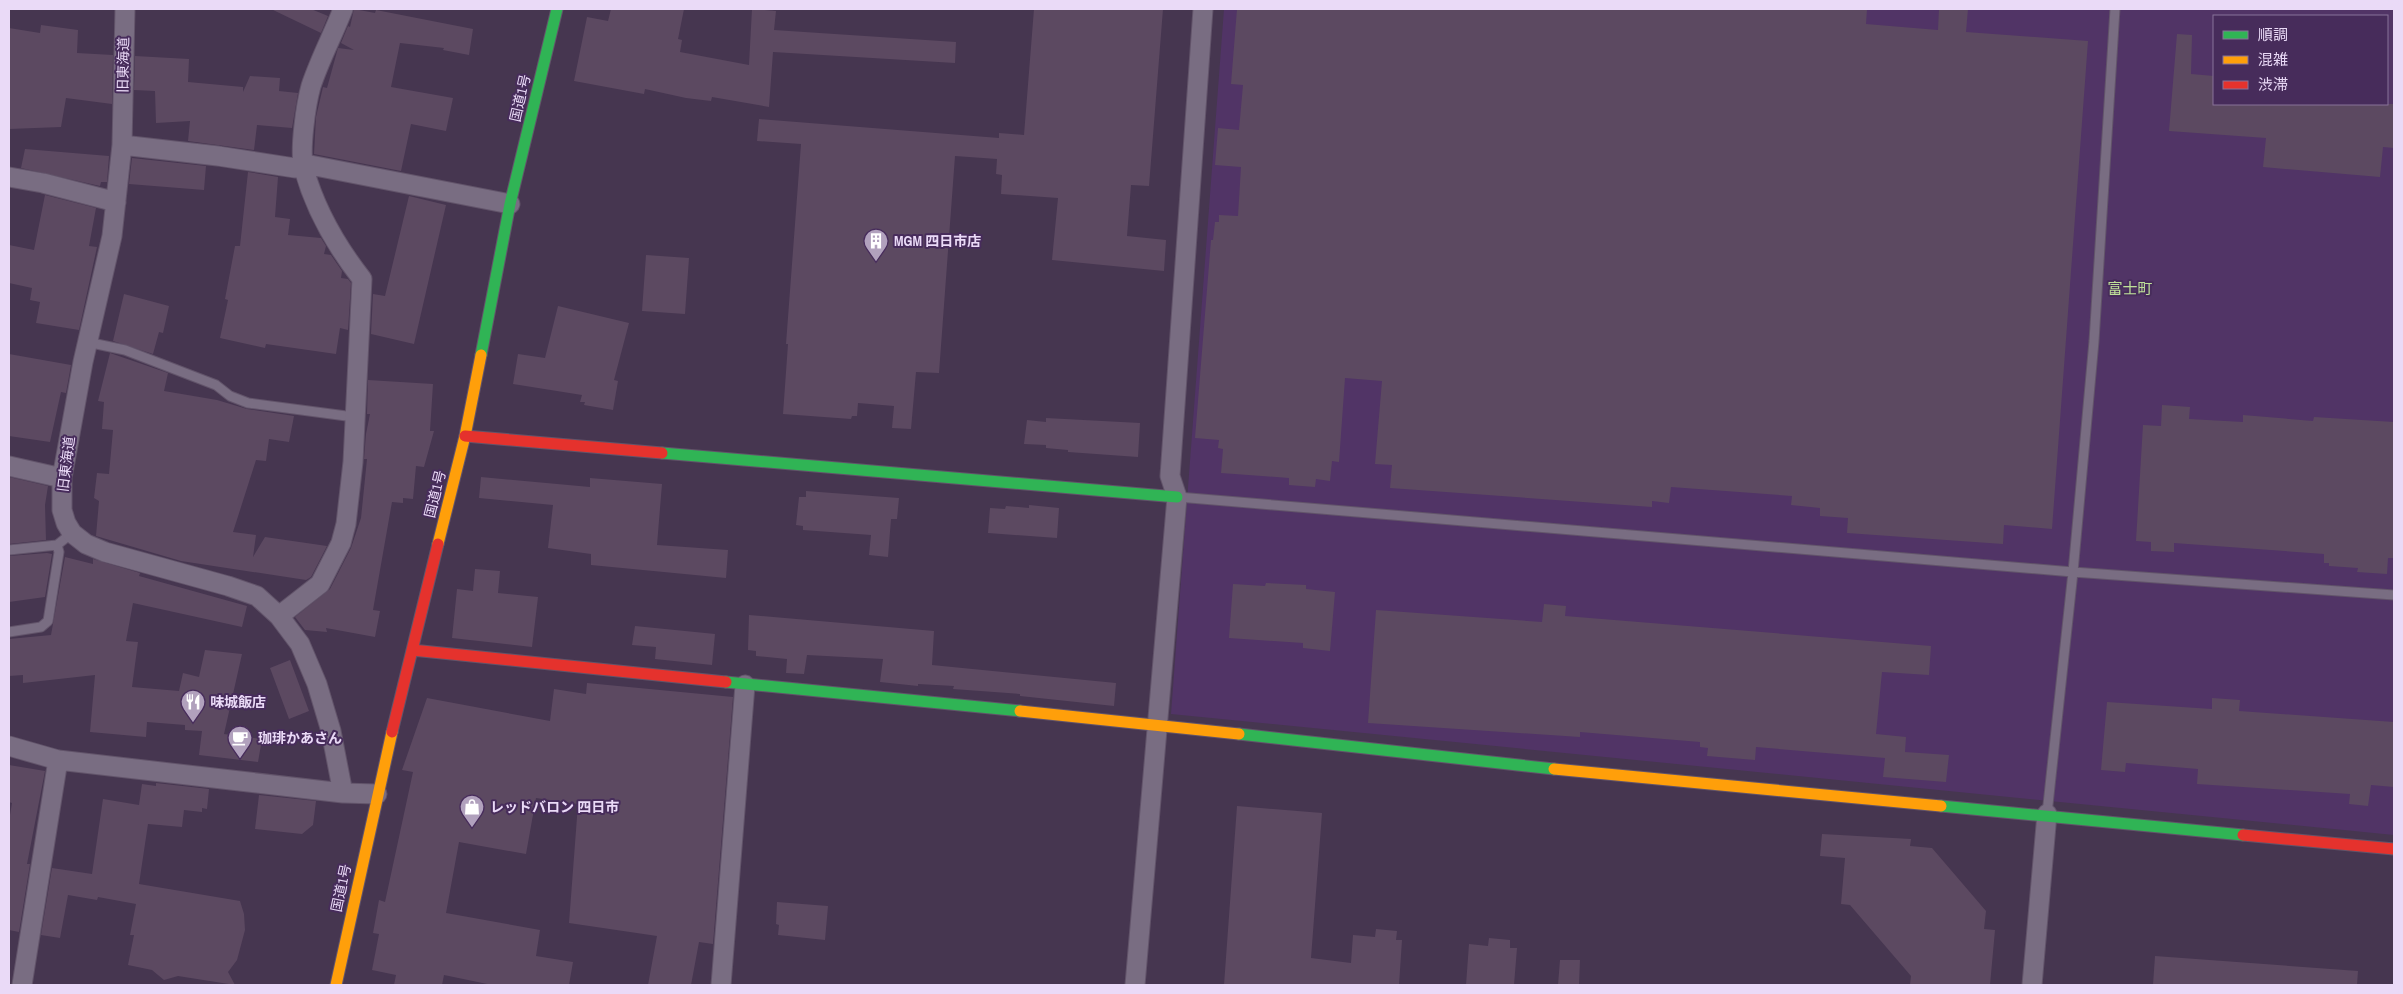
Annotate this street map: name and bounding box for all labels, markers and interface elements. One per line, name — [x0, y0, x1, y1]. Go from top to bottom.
legend — [2213, 15, 2388, 105]
text: 順調 — [2258, 24, 2288, 45]
street label: 旧東海道 — [114, 37, 132, 93]
text: 混雑 — [2258, 49, 2288, 70]
street label: 国道1号 — [506, 72, 534, 124]
text: 渋滞 — [2258, 74, 2288, 95]
building icon: MGM 四日市店 — [863, 228, 889, 262]
place label: MGM 四日市店 — [894, 232, 981, 250]
district label: 富士町 — [2107, 278, 2153, 299]
street label: 旧東海道 — [54, 435, 78, 493]
street label: 国道1号 — [420, 468, 450, 520]
restaurant icon: 味城飯店 — [180, 689, 206, 723]
place label: 味城飯店 — [210, 693, 266, 711]
cafe icon: 珈琲かあさん — [227, 725, 253, 759]
place label: 珈琲かあさん — [258, 729, 342, 747]
shop icon: レッドバロン 四日市 — [459, 794, 485, 828]
place label: レッドバロン 四日市 — [490, 798, 619, 816]
street label: 国道1号 — [327, 862, 355, 914]

